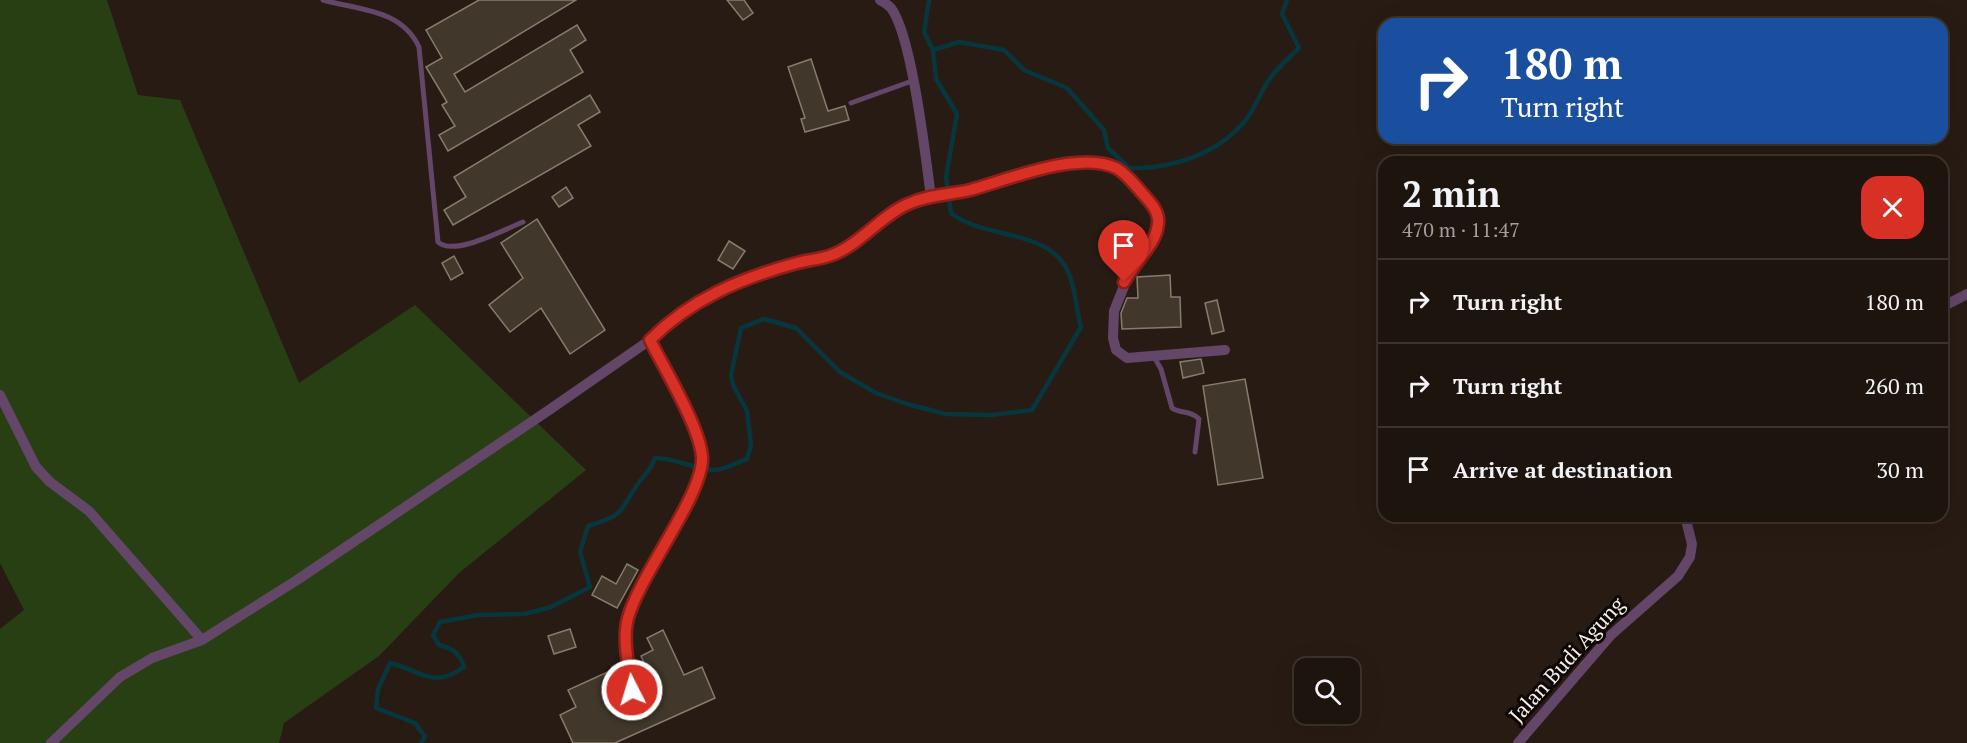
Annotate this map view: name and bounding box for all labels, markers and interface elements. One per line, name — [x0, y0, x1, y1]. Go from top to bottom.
text: 180 m — [1501, 35, 1622, 91]
icon: right — [1402, 42, 1480, 120]
text: Turn right — [1501, 89, 1624, 125]
text: 2 min — [1402, 170, 1500, 217]
button: close — [1861, 176, 1924, 239]
text: 470 m · 11:47 — [1402, 216, 1520, 243]
pin — [1098, 220, 1149, 282]
icon: arrive — [1107, 229, 1140, 262]
icon: right — [1402, 285, 1435, 318]
text: Turn right — [1453, 287, 1562, 316]
text: 180 m — [1864, 287, 1924, 316]
icon: right — [1402, 369, 1435, 402]
text: Turn right — [1453, 371, 1562, 400]
text: 260 m — [1864, 371, 1924, 400]
icon: arrive — [1402, 453, 1435, 486]
text: Arrive at destination — [1453, 455, 1672, 484]
text: 30 m — [1876, 455, 1924, 484]
street label: Jalan Budi Agung — [1502, 590, 1631, 728]
position arrow — [600, 658, 664, 722]
map controls — [1294, 658, 1360, 724]
button: search — [1294, 658, 1360, 724]

